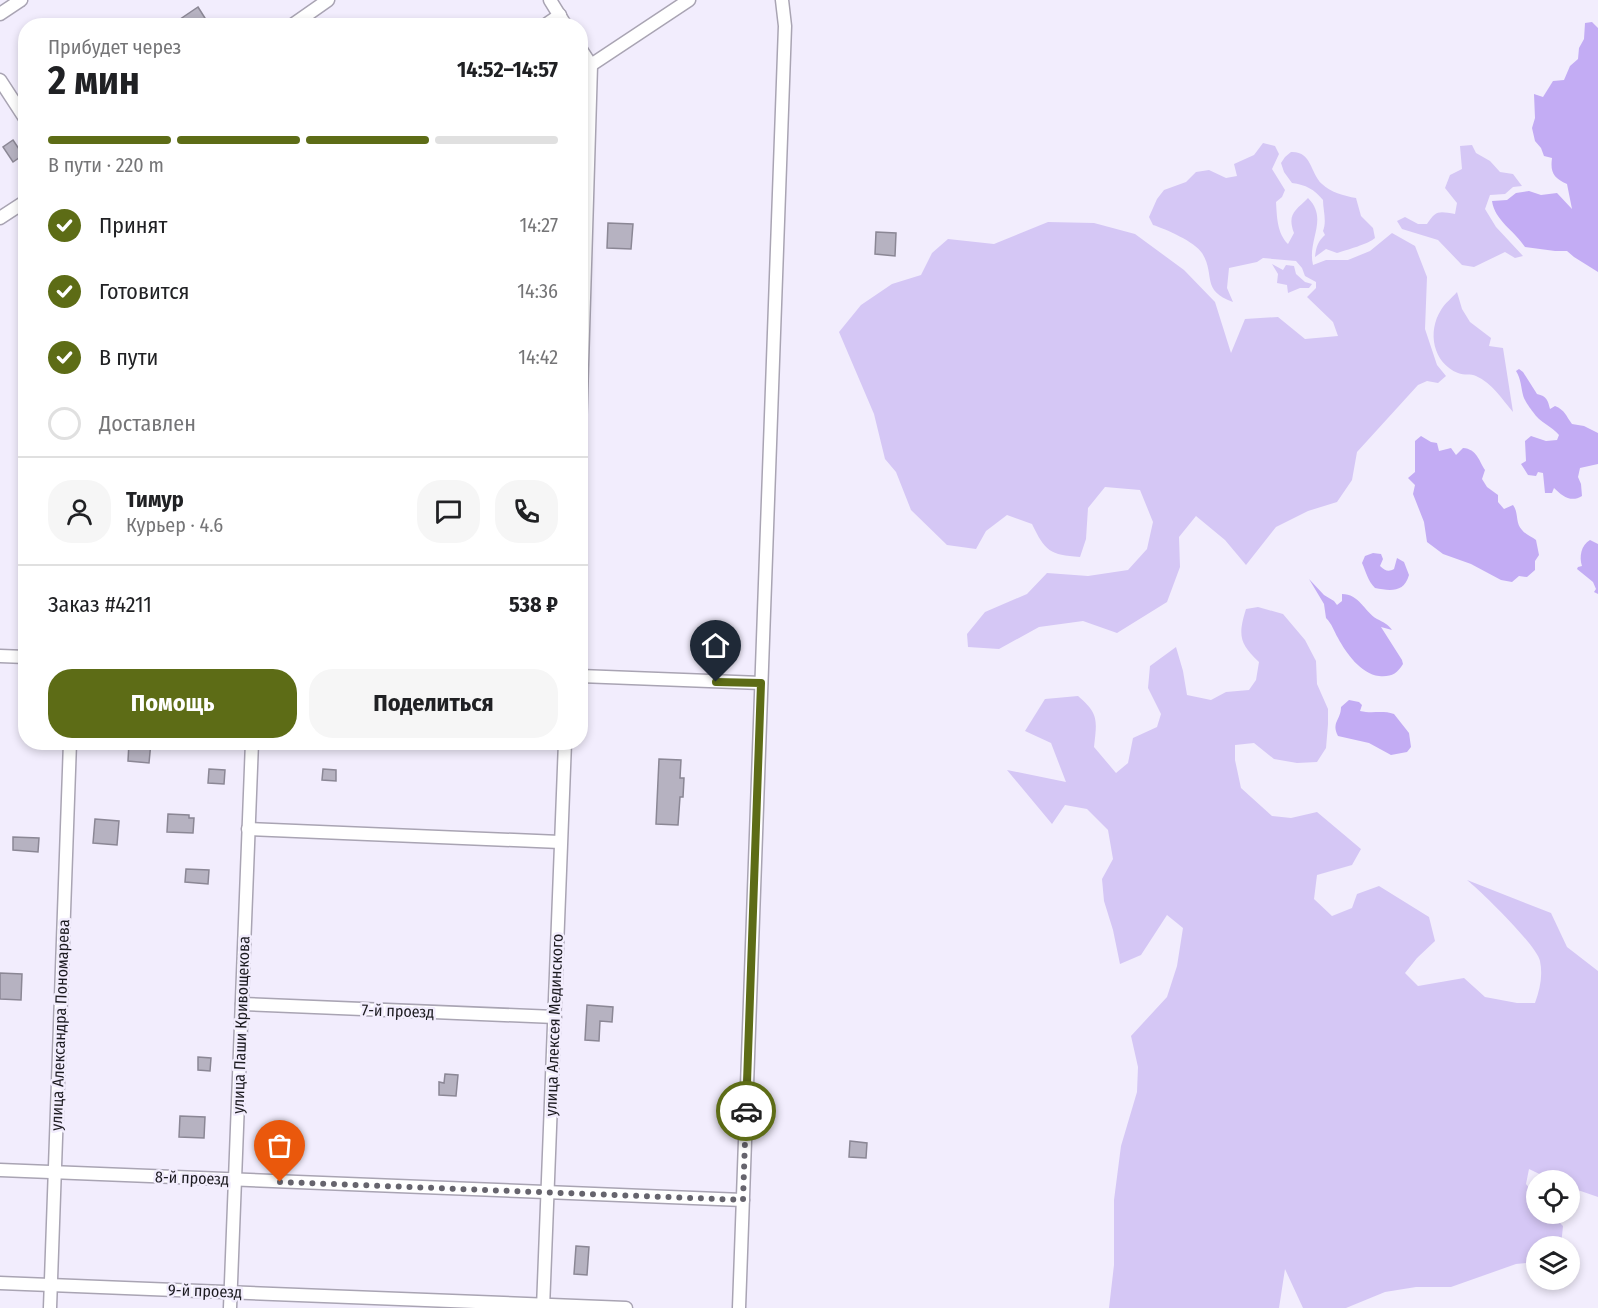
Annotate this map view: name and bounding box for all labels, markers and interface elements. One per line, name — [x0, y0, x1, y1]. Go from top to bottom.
text: Прибудет через — [48, 35, 181, 59]
text: 14:52–14:57 — [457, 56, 558, 83]
text: 2 мин — [48, 58, 140, 104]
text: В пути · 220 m — [48, 153, 164, 177]
icon: check — [48, 209, 81, 242]
text: Принят — [99, 212, 167, 239]
text: 14:27 — [520, 213, 558, 237]
icon: check — [48, 275, 81, 308]
text: Готовится — [99, 278, 190, 305]
text: 14:36 — [517, 279, 558, 303]
icon: check — [48, 341, 81, 374]
text: В пути — [99, 344, 158, 371]
text: 14:42 — [518, 345, 558, 369]
text: Доставлен — [99, 410, 196, 437]
button: person — [48, 480, 111, 543]
button: chat — [417, 480, 480, 543]
button: phone — [495, 480, 558, 543]
text: Тимур — [126, 486, 184, 513]
text: Курьер · 4.6 — [126, 513, 223, 537]
text: Заказ #4211 — [48, 591, 152, 618]
text: 538 ₽ — [509, 591, 558, 618]
pin — [690, 620, 741, 682]
icon: home — [699, 629, 732, 662]
button: Помощь — [48, 669, 297, 738]
button: Поделиться — [309, 669, 558, 738]
street label: улица Александра Пономарева — [47, 919, 73, 1131]
street label: улица Алексея Мединского — [541, 933, 567, 1117]
street label: улица Паши Кривощекова — [228, 936, 254, 1114]
street label: 7-й проезд — [361, 1000, 435, 1022]
courier — [716, 1081, 776, 1141]
icon: car — [730, 1095, 763, 1128]
pin — [254, 1120, 305, 1182]
icon: bag — [263, 1129, 296, 1162]
street label: 8-й проезд — [155, 1167, 229, 1189]
map controls — [1526, 1170, 1580, 1290]
button: locate — [1526, 1170, 1580, 1224]
button: layers — [1526, 1236, 1580, 1290]
street label: 9-й проезд — [168, 1280, 242, 1302]

